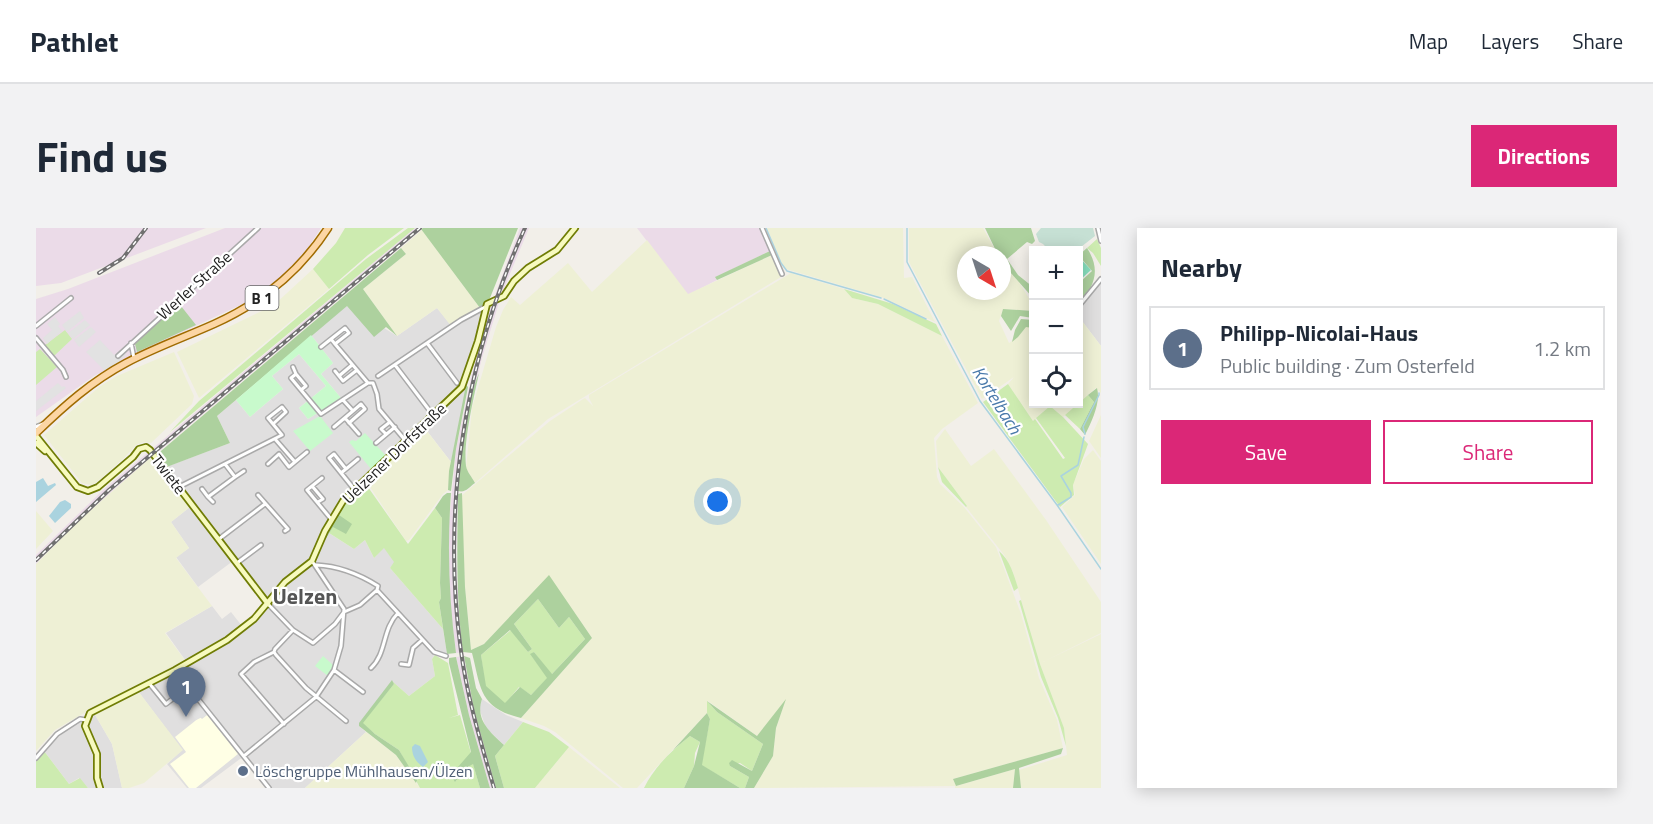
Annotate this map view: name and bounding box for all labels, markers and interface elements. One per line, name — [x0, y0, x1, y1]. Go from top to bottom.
text: Pathlet — [30, 20, 118, 63]
text: Map — [1409, 25, 1448, 57]
text: Layers — [1481, 25, 1539, 57]
text: Share — [1572, 25, 1623, 57]
text: Find us — [36, 124, 168, 188]
button: Directions — [1471, 125, 1617, 187]
street label: Werler Straße — [151, 245, 237, 325]
north arrow — [957, 246, 1011, 300]
map controls — [1029, 246, 1083, 408]
button: + — [1029, 246, 1083, 300]
text: Nearby — [1161, 248, 1242, 287]
road number: B 1 — [246, 286, 278, 310]
button: − — [1029, 300, 1083, 354]
text: Philipp-Nicolai-Haus — [1220, 316, 1418, 350]
text: 1 — [1177, 333, 1188, 364]
text: 1.2 km — [1534, 333, 1591, 364]
text: Public building · Zum Osterfeld — [1220, 350, 1475, 381]
button: locate — [1029, 354, 1083, 408]
water label: Kortelbach — [965, 361, 1029, 440]
street label: Uelzener Dorfstraße — [337, 397, 451, 509]
button: Save — [1161, 420, 1371, 484]
button: Share — [1383, 420, 1593, 484]
street label: Twiete — [146, 449, 192, 499]
your location — [703, 487, 732, 516]
district label: Uelzen — [273, 579, 337, 613]
pin: 1 — [166, 668, 206, 717]
place label: Löschgruppe Mühlhausen/Ülzen — [255, 759, 473, 783]
marker: Löschgruppe Mühlhausen/Ülzen — [236, 764, 250, 778]

